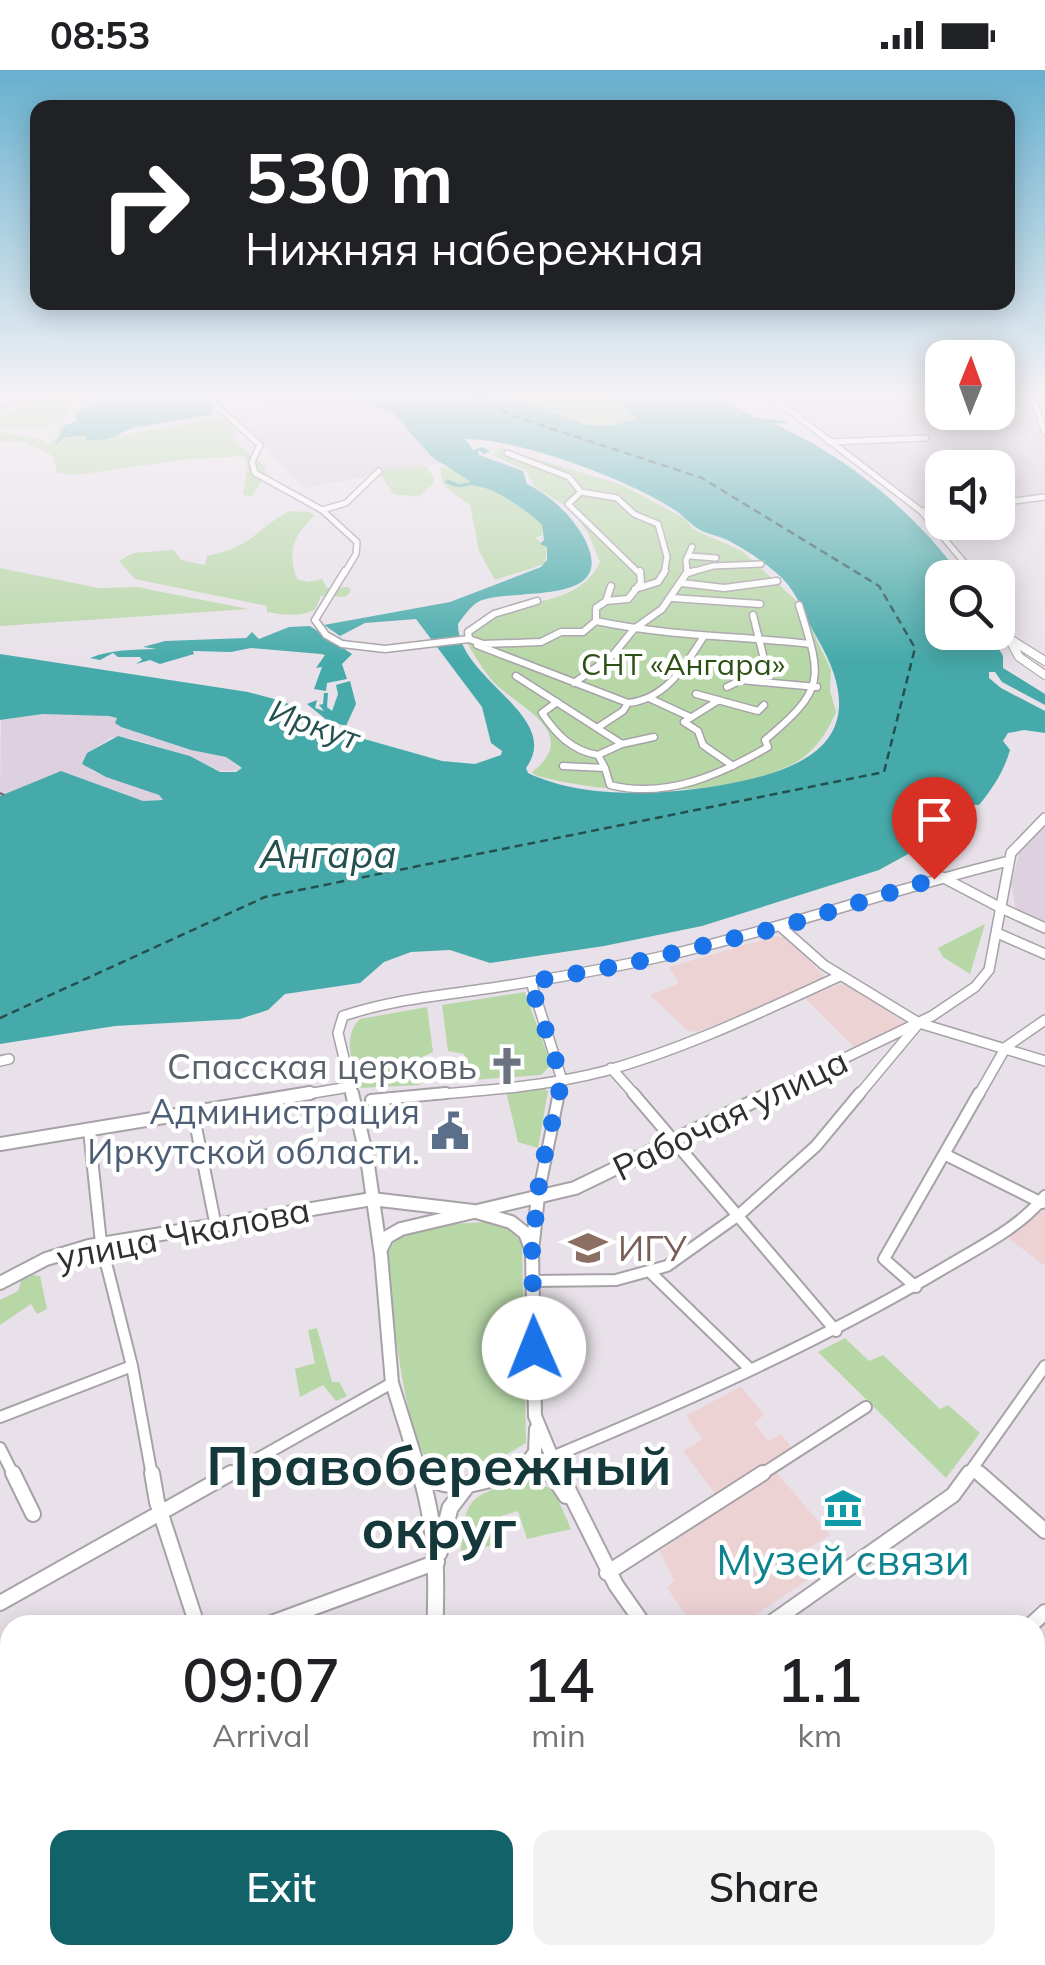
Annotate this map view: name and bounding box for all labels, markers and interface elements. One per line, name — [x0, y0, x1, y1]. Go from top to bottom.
text: 08:53 — [50, 11, 151, 59]
text: 530 m — [245, 133, 453, 221]
icon: right — [80, 140, 210, 270]
text: Нижняя набережная — [245, 220, 704, 276]
north arrow — [925, 340, 1015, 430]
map controls — [925, 340, 1015, 650]
button: sound — [925, 450, 1015, 540]
button: search — [925, 560, 1015, 650]
park label: СНТ «Ангара» — [581, 645, 785, 683]
water label: Иркут — [265, 690, 367, 758]
pin — [892, 777, 977, 880]
icon: arrive — [907, 792, 962, 847]
water label: Ангара — [258, 830, 397, 878]
street label: Рабочая улица — [605, 1038, 855, 1190]
place label: Спасская церковь — [167, 1044, 477, 1088]
church icon: Спасская церковь — [486, 1045, 528, 1087]
place label: Администрация Иркутской области. — [87, 1089, 420, 1173]
public building icon: Администрация Иркутской области. — [429, 1110, 471, 1152]
street label: улица Чкалова — [53, 1187, 313, 1279]
place label: ИГУ — [618, 1226, 688, 1270]
school or university icon: ИГУ — [567, 1227, 609, 1269]
position arrow — [482, 1296, 586, 1400]
district label: Правобережный округ — [206, 1430, 672, 1562]
museum icon: Музей связи — [822, 1487, 864, 1529]
place label: Музей связи — [716, 1533, 970, 1586]
text: 09:07 — [182, 1642, 340, 1717]
text: 14 — [522, 1642, 594, 1717]
text: 1.1 — [777, 1642, 863, 1717]
text: Arrival — [212, 1715, 310, 1755]
text: min — [531, 1715, 586, 1755]
text: km — [797, 1715, 842, 1755]
button: Exit — [50, 1830, 513, 1945]
button: Share — [533, 1830, 995, 1945]

